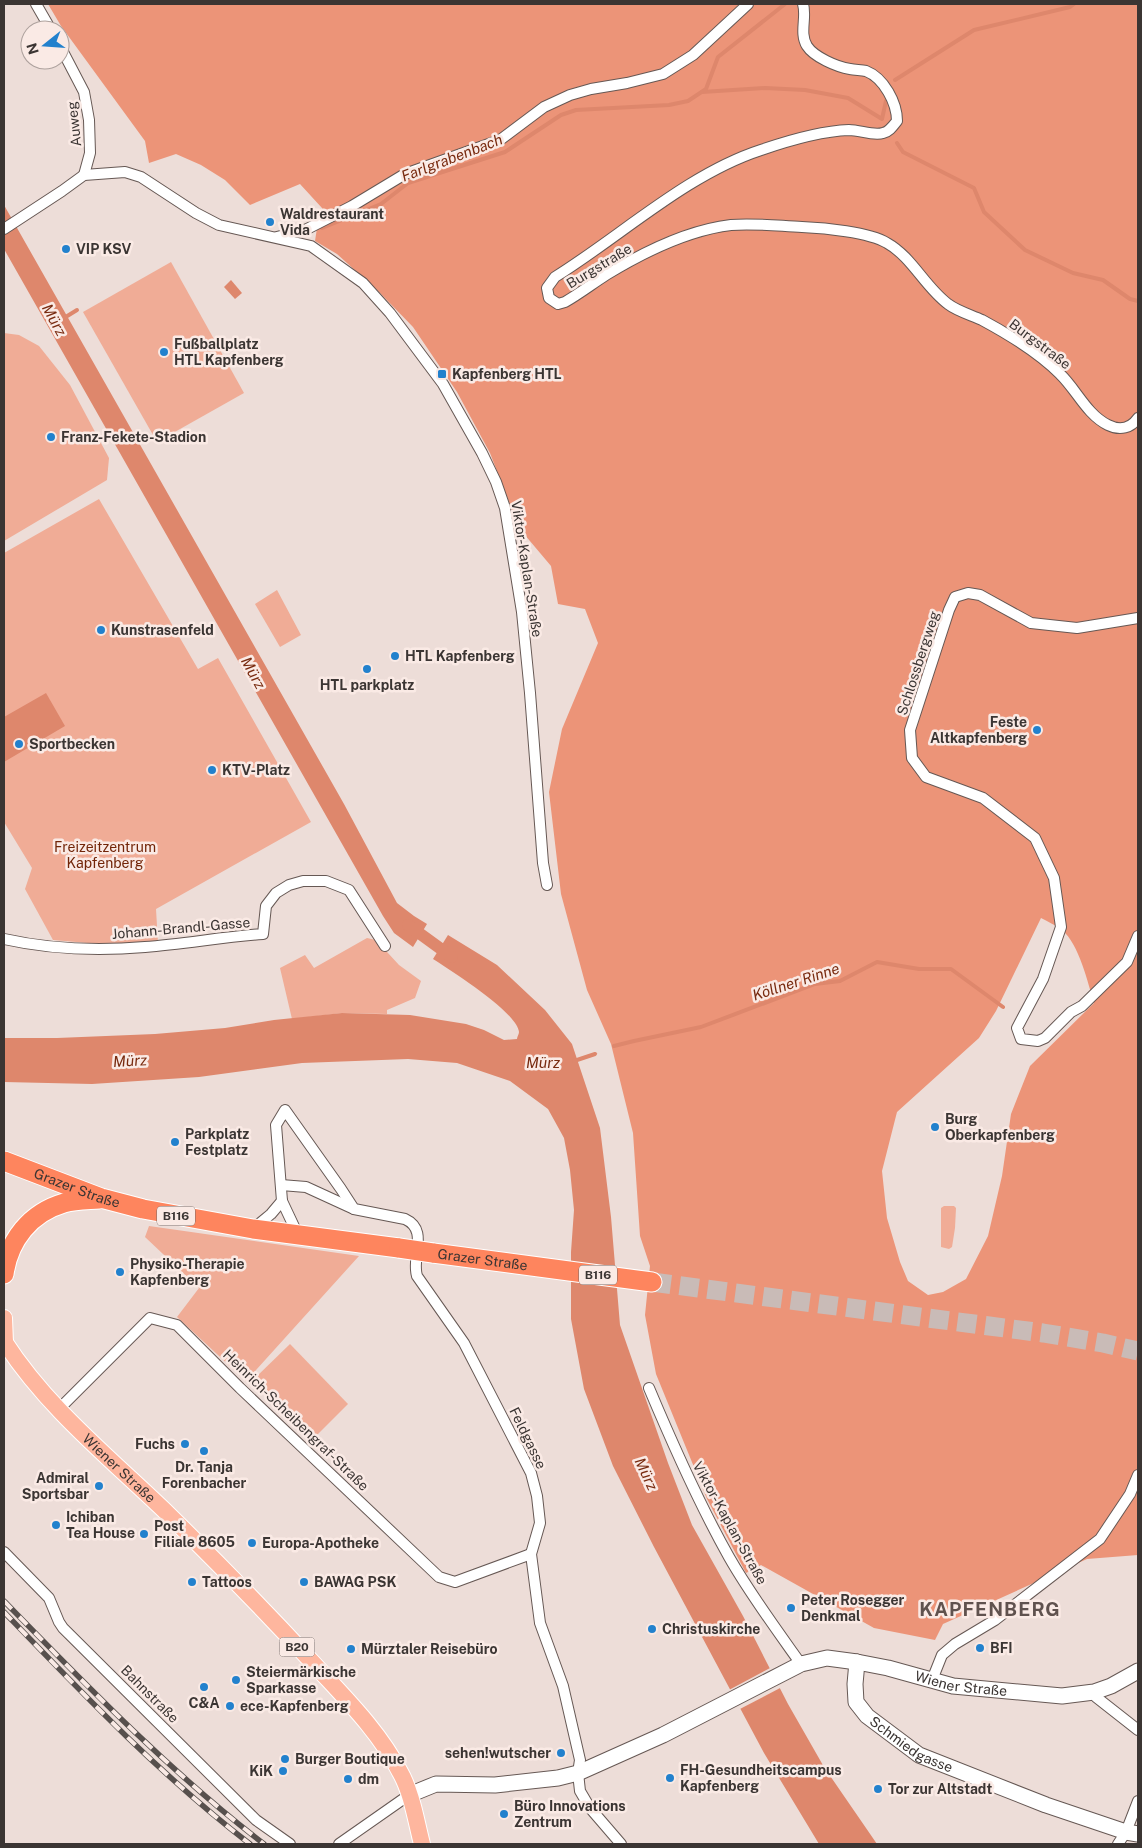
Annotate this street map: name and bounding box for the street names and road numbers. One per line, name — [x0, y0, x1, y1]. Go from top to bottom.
street label: Auweg — [64, 100, 84, 147]
street label: Burgstraße — [564, 240, 634, 292]
street label: Burgstraße — [1006, 316, 1074, 372]
street label: Viktor-Kaplan-Straße — [508, 500, 546, 638]
street label: Schlossbergweg — [894, 609, 942, 717]
street label: Johann-Brandl-Gasse — [111, 914, 251, 942]
street label: Grazer Straße — [32, 1165, 122, 1211]
road number: B116 — [157, 1206, 195, 1226]
street label: Grazer Straße — [437, 1246, 529, 1273]
road number: B116 — [579, 1266, 617, 1284]
street label: Heinrich-Scheibengraf-Straße — [220, 1346, 372, 1494]
street label: Feldgasse — [506, 1405, 550, 1471]
street label: Wiener Straße — [79, 1430, 159, 1506]
street label: Viktor-Kaplan-Straße — [690, 1459, 770, 1587]
road number: B20 — [280, 1638, 314, 1656]
street label: Bahnstraße — [118, 1662, 182, 1726]
street label: Wiener Straße — [913, 1668, 1008, 1699]
street label: Schmiedgasse — [867, 1713, 955, 1776]

